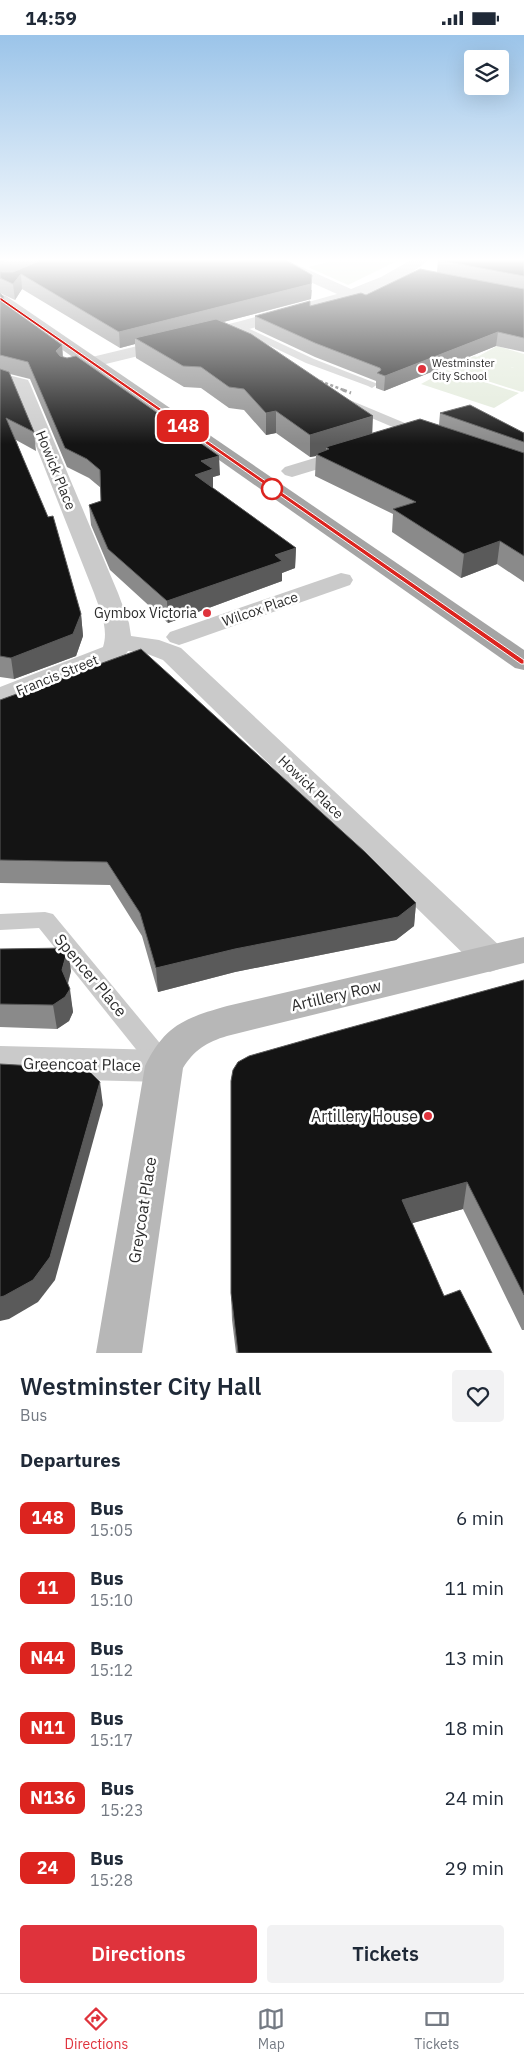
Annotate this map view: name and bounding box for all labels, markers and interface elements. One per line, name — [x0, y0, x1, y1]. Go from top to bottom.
text: 14:59 — [25, 6, 77, 30]
map controls — [464, 50, 509, 95]
button: layers — [464, 50, 509, 95]
place label: Westminster City School — [432, 356, 495, 383]
marker: Westminster City School — [416, 363, 428, 375]
line badge: 148 — [154, 410, 212, 442]
text: 148 — [167, 414, 199, 437]
street label: Howick Place — [32, 428, 80, 513]
unlabelled marker — [261, 478, 283, 500]
street label: Wilcox Place — [220, 587, 301, 630]
place label: Gymbox Victoria — [94, 604, 198, 622]
marker: Gymbox Victoria — [201, 607, 213, 619]
street label: Francis Street — [13, 650, 101, 700]
street label: Howick Place — [275, 751, 348, 823]
street label: Spencer Place — [51, 929, 132, 1021]
street label: Artillery Row — [289, 975, 383, 1015]
street label: Greencoat Place — [23, 1053, 141, 1075]
place label: Artillery House — [311, 1106, 418, 1126]
marker: Artillery House — [422, 1110, 434, 1122]
street label: Greycoat Place — [124, 1155, 160, 1265]
text: Westminster City Hall — [20, 1370, 261, 1402]
button: heart — [452, 1370, 504, 1422]
text: Bus — [20, 1405, 47, 1425]
text: Departures — [20, 1448, 120, 1472]
text: Bus — [90, 1496, 124, 1520]
text: 148 — [31, 1506, 64, 1529]
text: 6 min — [456, 1506, 504, 1530]
text: 15:05 — [90, 1520, 133, 1540]
text: Bus — [90, 1566, 124, 1590]
text: 11 — [37, 1576, 58, 1599]
text: 11 min — [445, 1576, 504, 1600]
text: 15:10 — [90, 1590, 133, 1610]
text: Bus — [90, 1636, 124, 1660]
text: N44 — [30, 1646, 65, 1669]
text: 13 min — [445, 1646, 504, 1670]
text: 15:12 — [90, 1660, 133, 1680]
text: Bus — [90, 1706, 124, 1730]
text: N11 — [30, 1716, 65, 1739]
text: 18 min — [445, 1716, 504, 1740]
text: 15:17 — [90, 1730, 133, 1750]
text: Bus — [100, 1776, 134, 1800]
text: N136 — [30, 1786, 75, 1809]
text: 24 min — [445, 1786, 504, 1810]
text: 15:23 — [100, 1800, 144, 1820]
text: Bus — [90, 1846, 124, 1870]
text: 24 — [37, 1856, 58, 1879]
text: 29 min — [445, 1856, 504, 1880]
text: 15:28 — [90, 1870, 133, 1890]
button: Directions — [20, 1925, 257, 1983]
button: Tickets — [267, 1925, 504, 1983]
tab: Directions — [65, 2005, 128, 2053]
tab: Map — [257, 2005, 285, 2053]
tab: Tickets — [414, 2005, 459, 2053]

